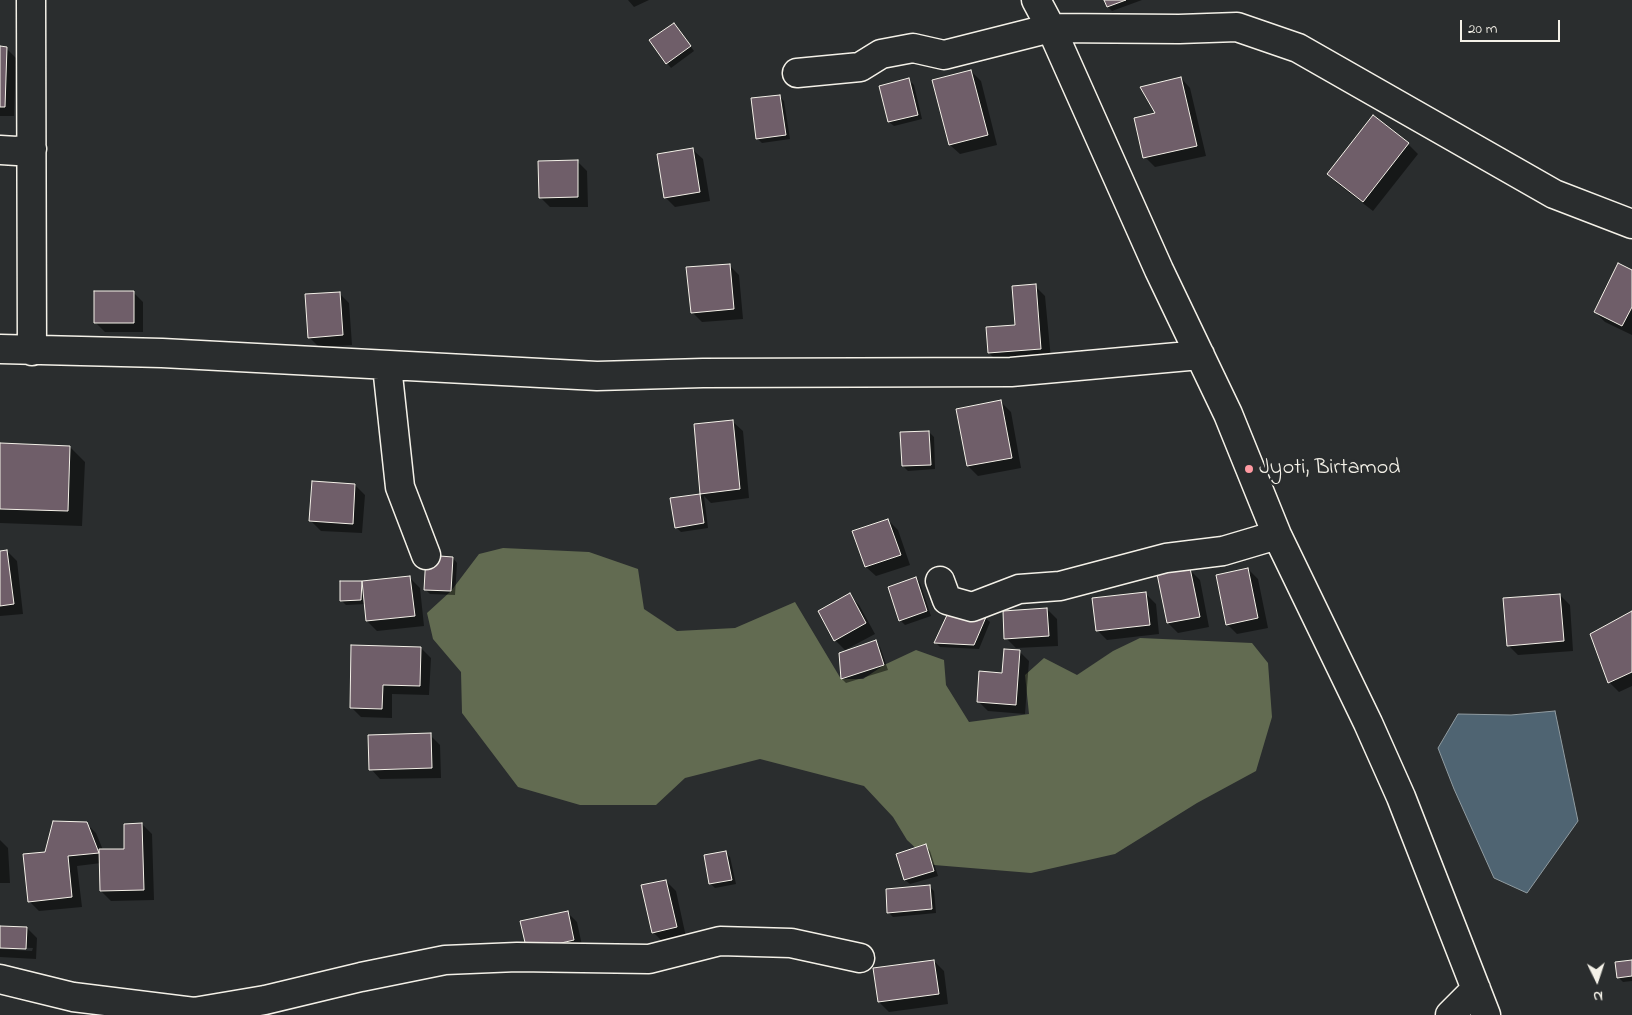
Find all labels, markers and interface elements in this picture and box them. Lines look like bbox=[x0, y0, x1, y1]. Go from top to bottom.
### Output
scale bar bbox=[1462, 10, 1562, 42]
text: 20 m bbox=[1468, 18, 1497, 40]
place label: Jyoti, Birtamod bbox=[1259, 456, 1400, 482]
marker: Jyoti, Birtamod bbox=[1243, 463, 1255, 475]
north arrow bbox=[1572, 955, 1622, 1005]
text: N bbox=[1593, 985, 1604, 1006]

